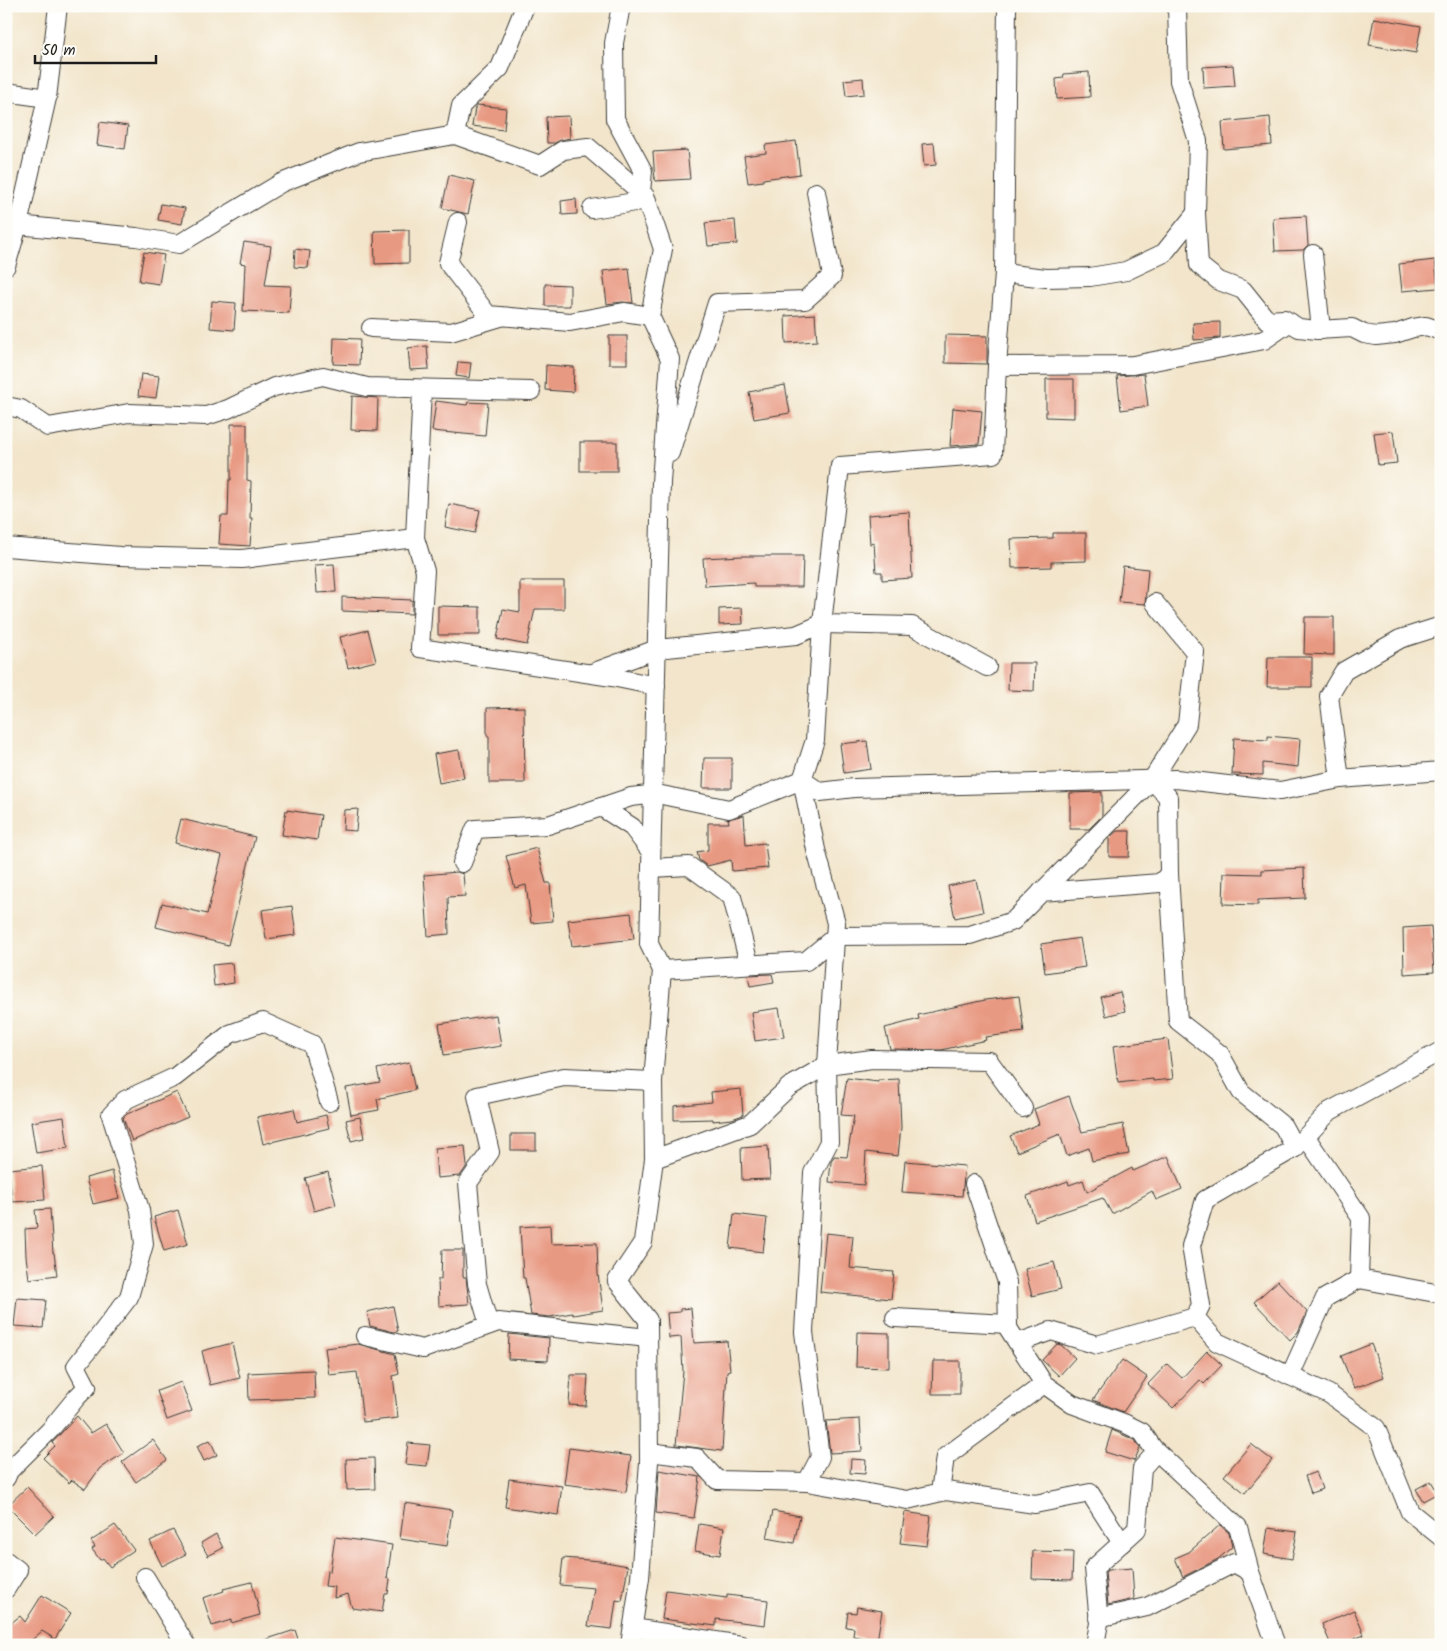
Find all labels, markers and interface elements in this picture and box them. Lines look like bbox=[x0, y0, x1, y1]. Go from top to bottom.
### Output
scale bar bbox=[35, 32, 156, 64]
text: 50 m bbox=[42, 39, 76, 63]

